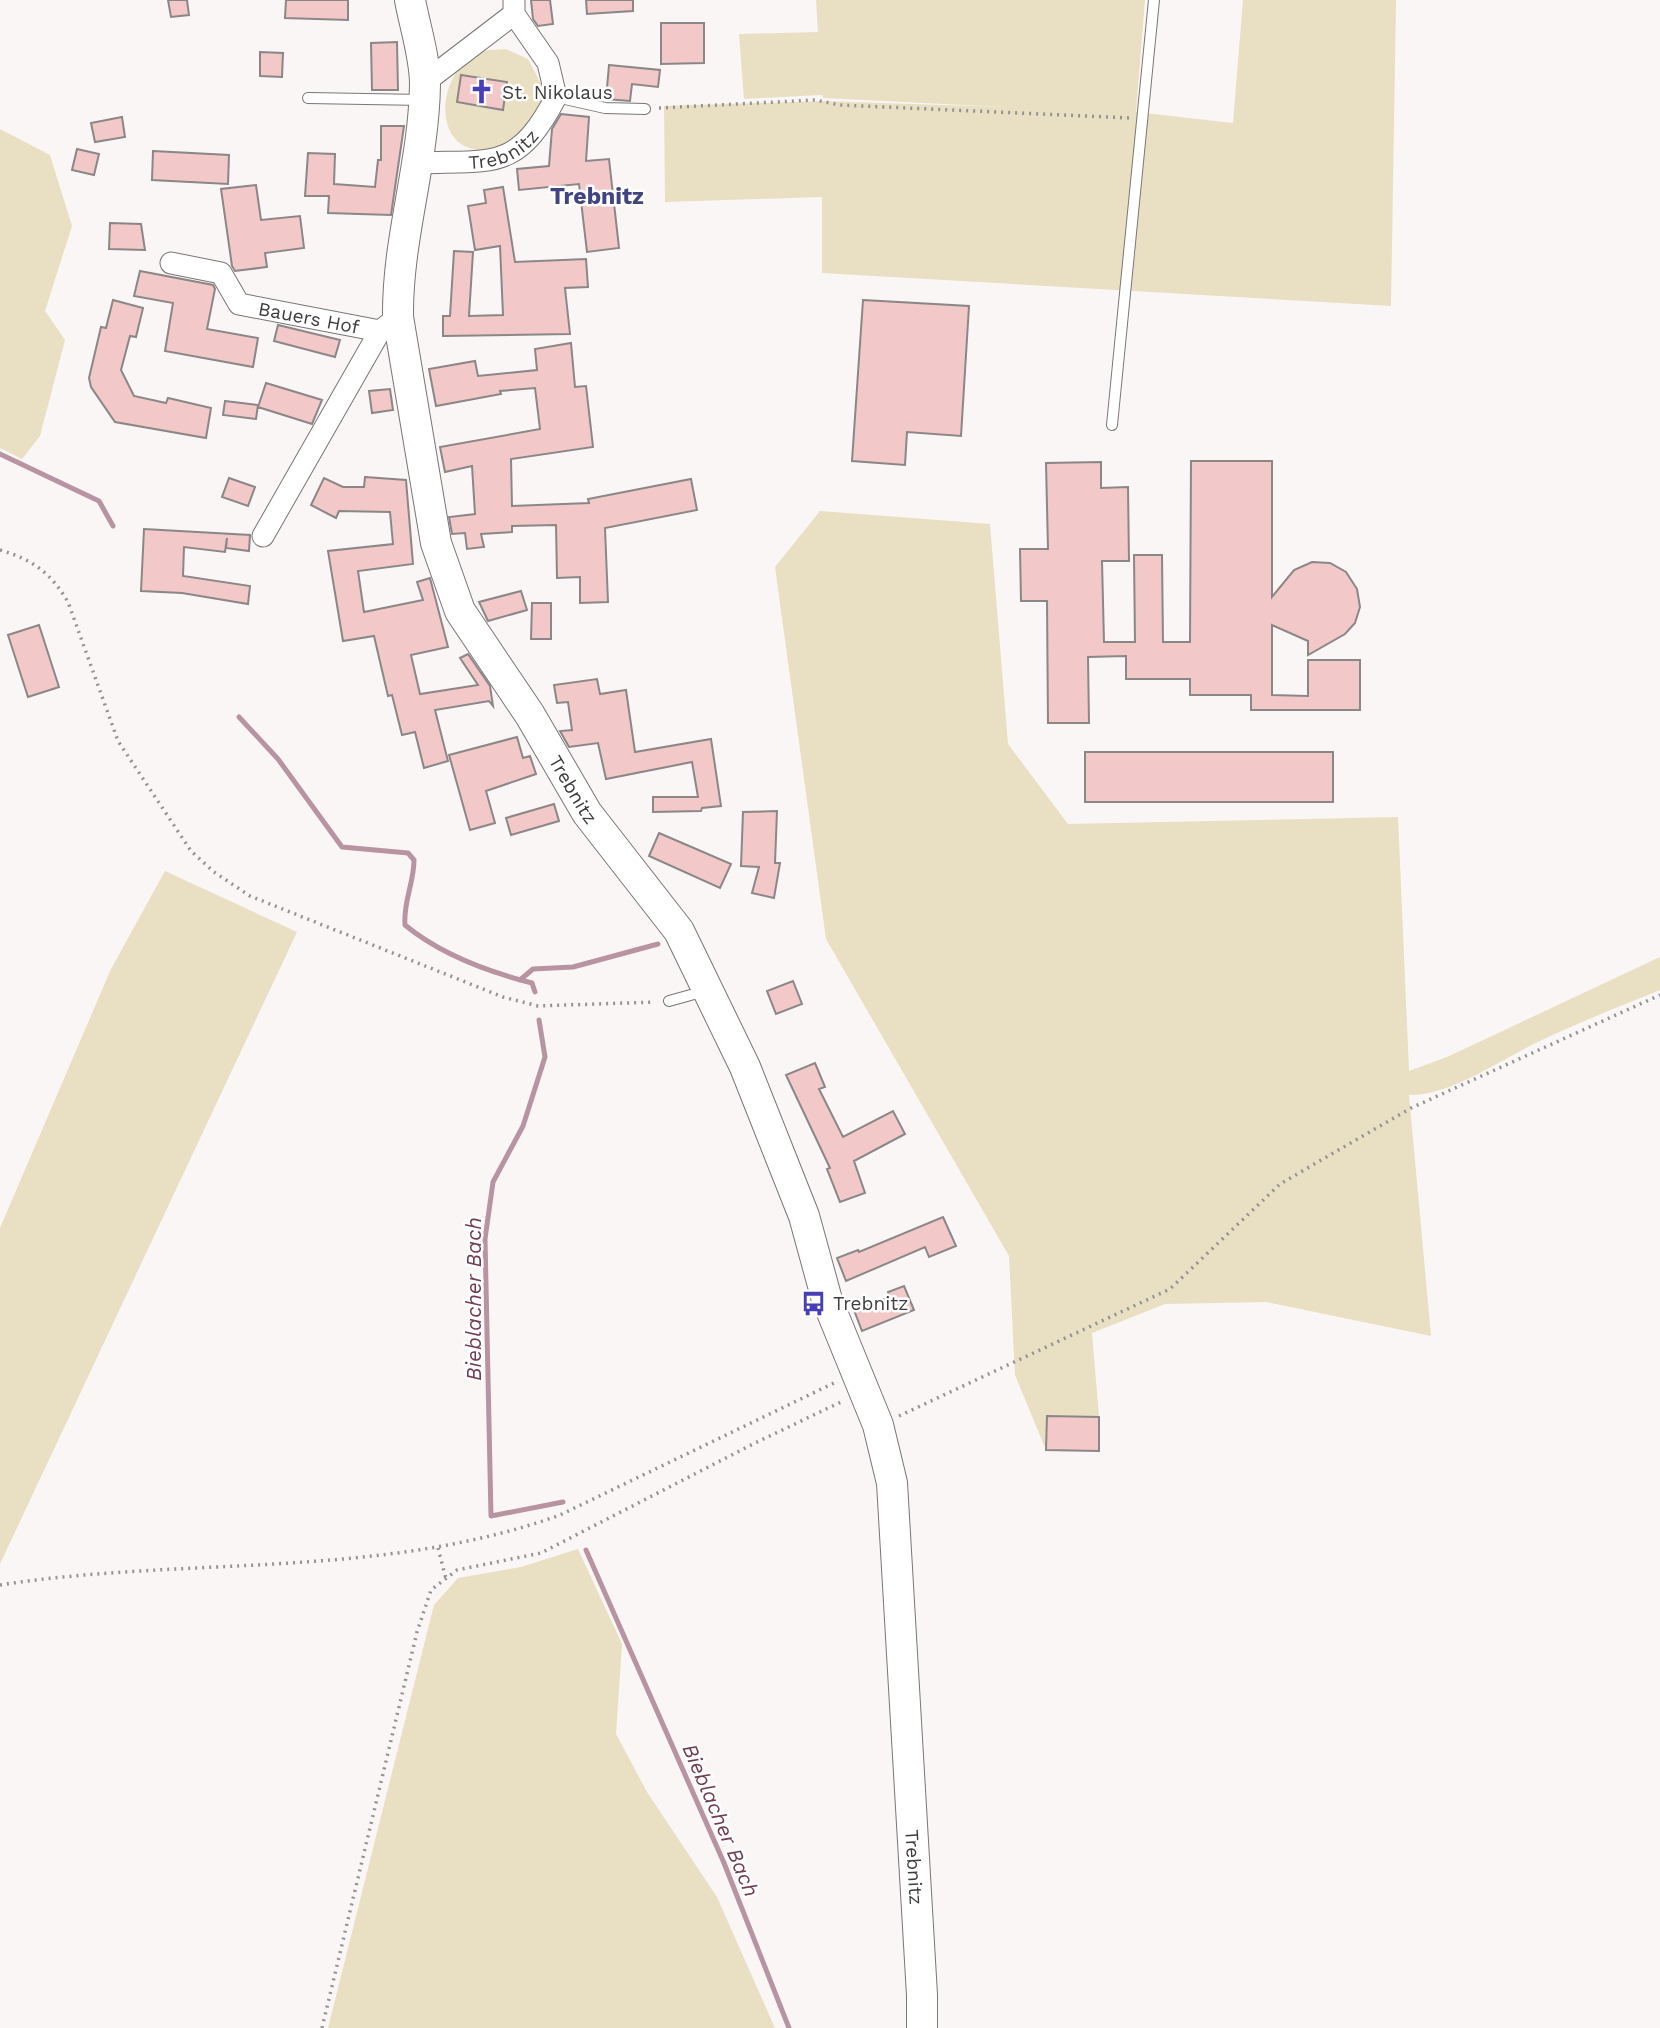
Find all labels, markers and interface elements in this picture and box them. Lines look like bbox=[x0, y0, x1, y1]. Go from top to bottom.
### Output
church icon: St. Nikolaus bbox=[468, 78, 496, 106]
place label: St. Nikolaus bbox=[502, 81, 613, 104]
street label: Trebnitz bbox=[468, 124, 543, 173]
district label: Trebnitz bbox=[550, 183, 644, 210]
street label: Bauers Hof bbox=[257, 296, 362, 338]
street label: Trebnitz bbox=[544, 751, 602, 828]
water label: Bieblacher Bach bbox=[461, 1217, 486, 1381]
bus stop icon: Trebnitz bbox=[799, 1289, 827, 1317]
place label: Trebnitz bbox=[833, 1292, 908, 1315]
water label: Bieblacher Bach bbox=[677, 1740, 765, 1900]
street label: Trebnitz bbox=[901, 1829, 928, 1906]

